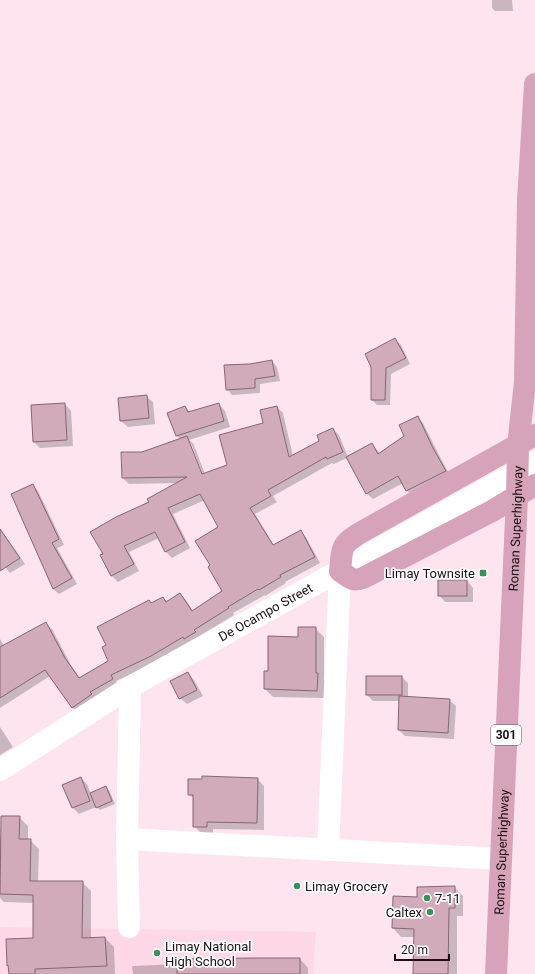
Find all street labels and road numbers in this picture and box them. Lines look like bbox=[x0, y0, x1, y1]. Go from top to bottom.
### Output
street label: Roman Superhighway bbox=[505, 466, 525, 592]
street label: De Ocampo Street bbox=[216, 580, 315, 644]
road number: 301 bbox=[491, 725, 521, 745]
street label: Roman Superhighway bbox=[491, 789, 512, 915]

